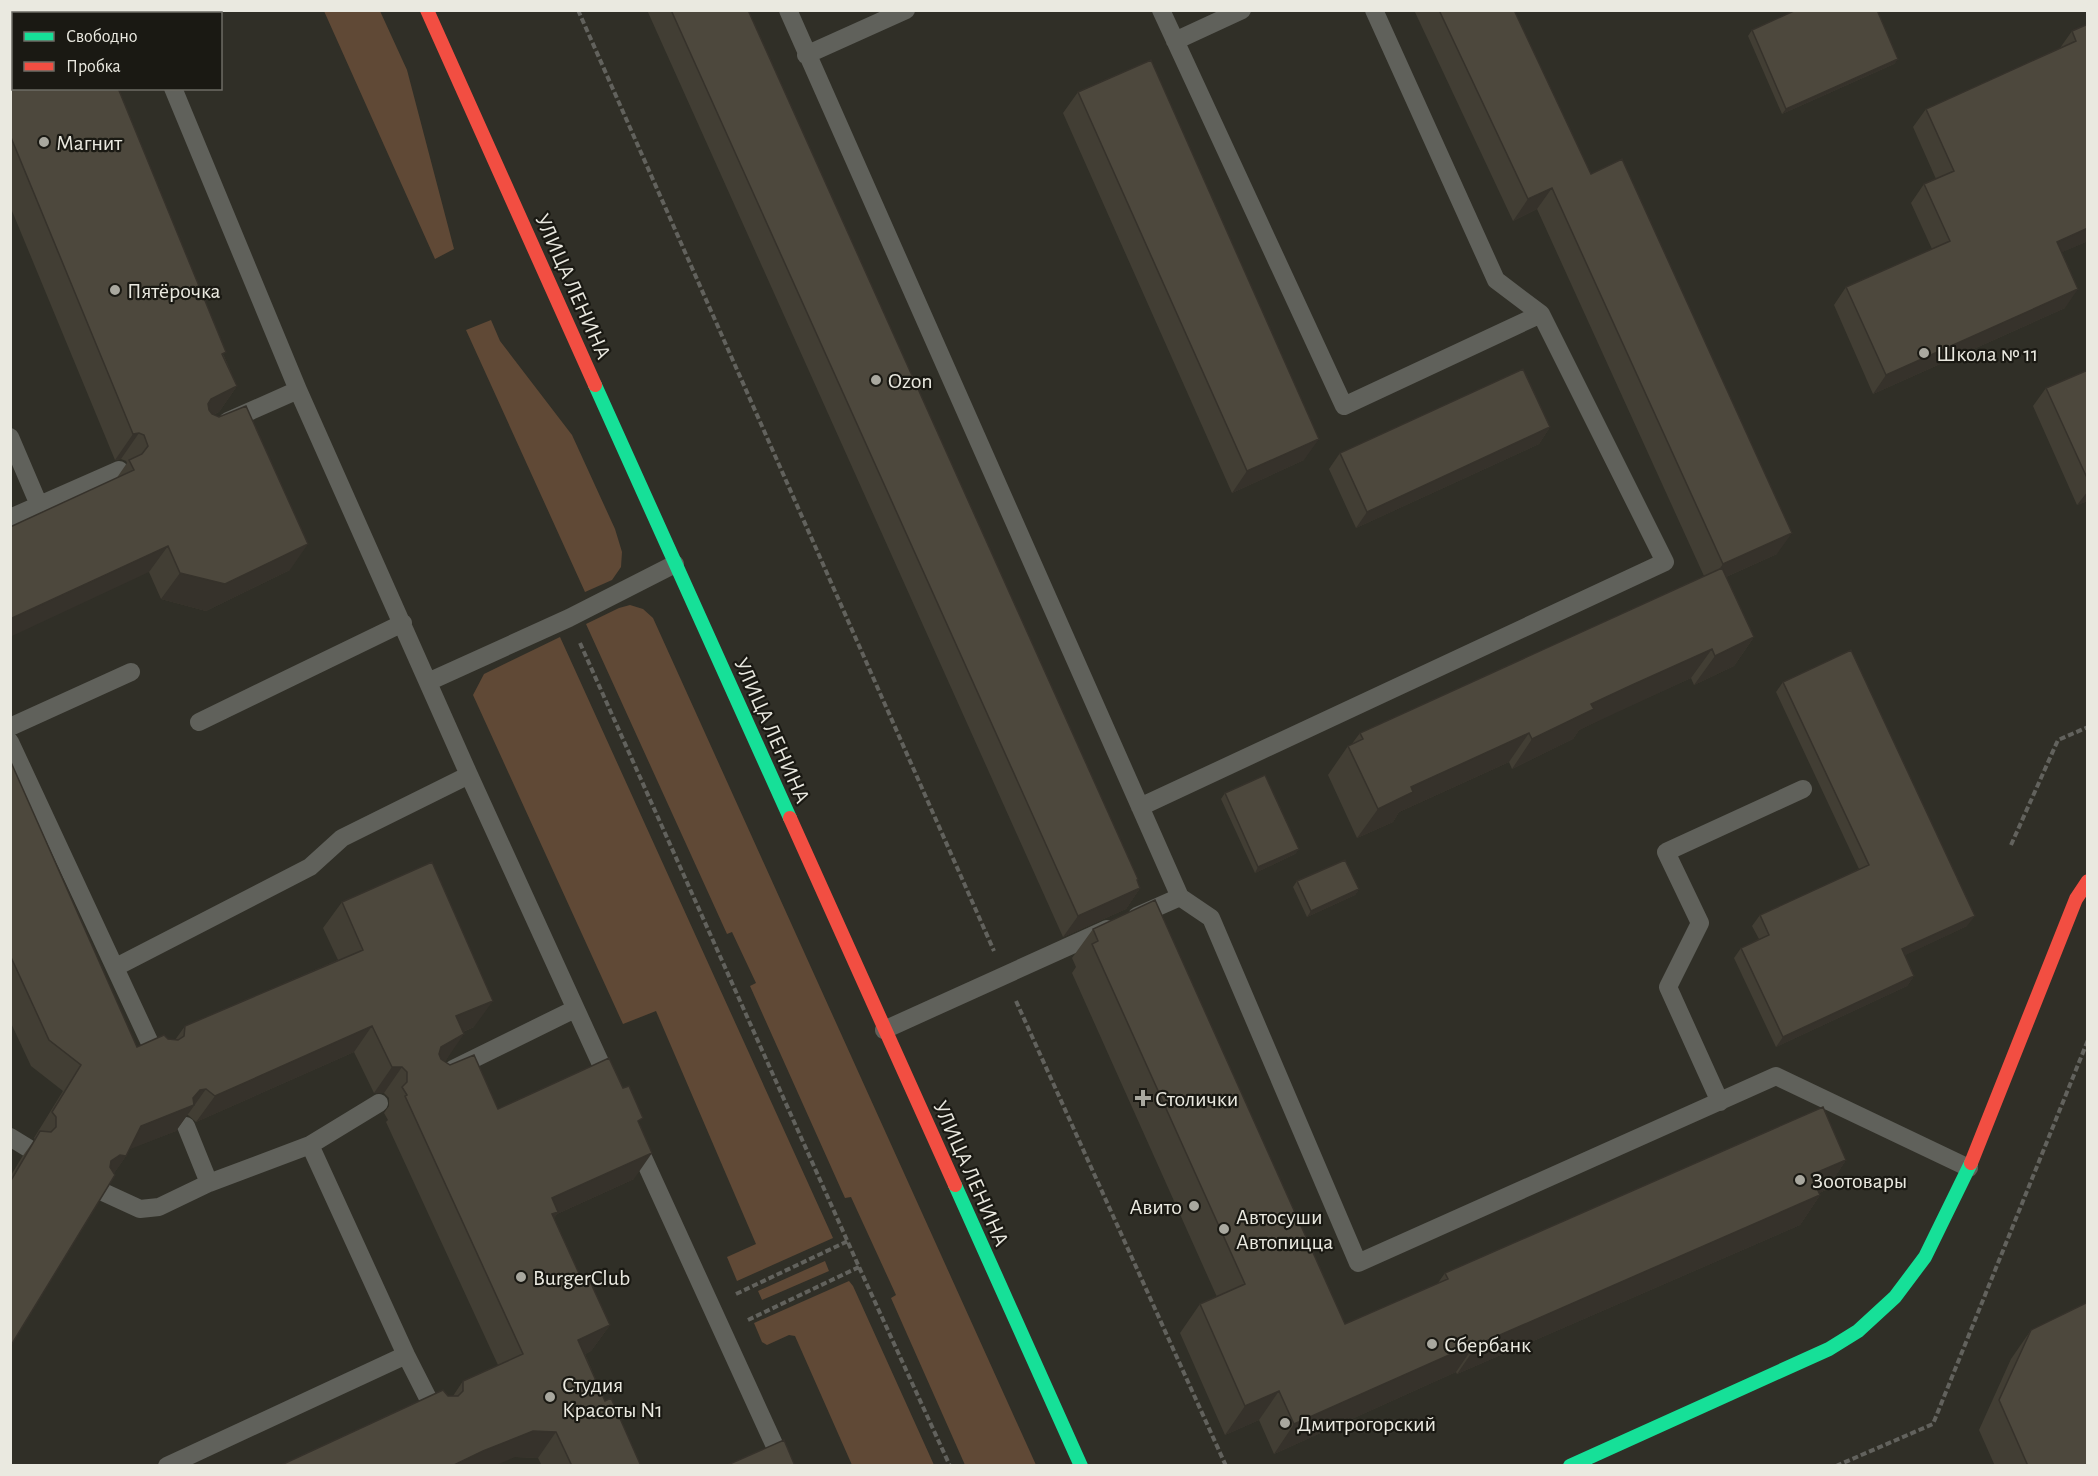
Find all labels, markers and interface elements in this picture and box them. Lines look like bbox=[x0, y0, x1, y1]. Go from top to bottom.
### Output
legend bbox=[12, 12, 222, 90]
text: Свободно bbox=[66, 27, 138, 46]
text: Пробка bbox=[66, 57, 121, 76]
place label: Магнит bbox=[56, 132, 123, 154]
marker: Магнит bbox=[37, 135, 51, 149]
street label: УЛИЦА ЛЕНИНА bbox=[531, 210, 615, 362]
place label: Пятёрочка bbox=[127, 280, 221, 302]
marker: Пятёрочка bbox=[108, 283, 122, 297]
place label: Школа № 11 bbox=[1936, 343, 2038, 365]
marker: Школа № 11 bbox=[1917, 346, 1931, 360]
place label: Ozon bbox=[888, 370, 933, 392]
marker: Ozon bbox=[869, 373, 883, 387]
street label: УЛИЦА ЛЕНИНА bbox=[730, 654, 814, 806]
place label: Столички bbox=[1155, 1088, 1238, 1110]
marker: Столички bbox=[1136, 1091, 1150, 1105]
street label: УЛИЦА ЛЕНИНА bbox=[929, 1097, 1013, 1249]
place label: Зоотовары bbox=[1812, 1170, 1907, 1192]
marker: Зоотовары bbox=[1793, 1173, 1807, 1187]
place label: Авито bbox=[1130, 1196, 1182, 1218]
marker: Авито bbox=[1187, 1199, 1201, 1213]
place label: Автосуши Автопицца bbox=[1236, 1206, 1333, 1253]
marker: Автосуши Автопицца bbox=[1217, 1222, 1231, 1236]
place label: BurgerClub bbox=[533, 1267, 630, 1289]
marker: BurgerClub bbox=[514, 1270, 528, 1284]
place label: Сбербанк bbox=[1444, 1334, 1531, 1356]
marker: Сбербанк bbox=[1425, 1337, 1439, 1351]
place label: Студия Красоты N1 bbox=[562, 1374, 663, 1421]
marker: Студия Красоты N1 bbox=[543, 1390, 557, 1404]
place label: Дмитрогорский bbox=[1297, 1413, 1436, 1435]
marker: Дмитрогорский bbox=[1278, 1416, 1292, 1430]

